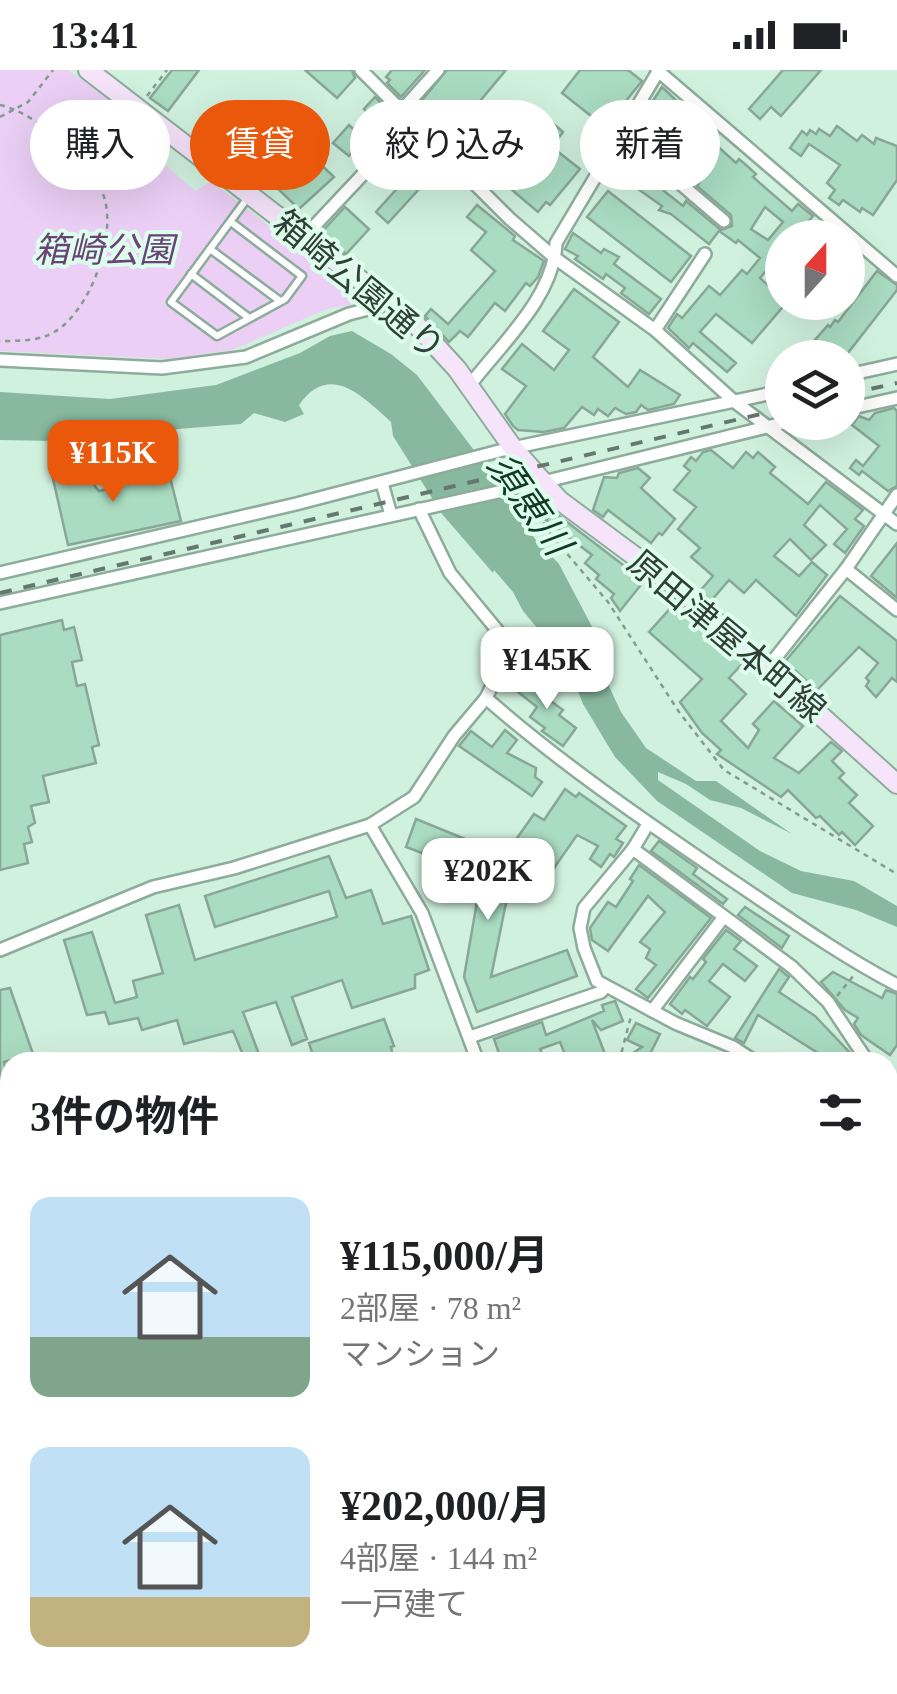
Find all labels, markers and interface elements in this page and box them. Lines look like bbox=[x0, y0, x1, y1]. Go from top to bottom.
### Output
text: 13:41 bbox=[50, 14, 139, 56]
chip: 購入 bbox=[30, 100, 170, 190]
chip: 賃貸 bbox=[190, 100, 330, 190]
chip: 絞り込み bbox=[350, 100, 560, 190]
chip: 新着 bbox=[580, 100, 720, 190]
street label: 箱崎公園通り bbox=[266, 203, 452, 368]
north arrow bbox=[765, 220, 865, 320]
map controls bbox=[765, 220, 865, 440]
park label: 箱崎公園 bbox=[34, 231, 179, 270]
button: layers bbox=[765, 340, 865, 440]
pin: ¥115K bbox=[43, 420, 183, 505]
text: ¥115K bbox=[69, 434, 157, 470]
water label: 須恵川 bbox=[479, 445, 581, 566]
street label: 原田津屋本町線 bbox=[620, 543, 833, 730]
pin: ¥145K bbox=[477, 627, 617, 712]
text: ¥145K bbox=[503, 641, 591, 677]
pin: ¥202K bbox=[418, 838, 558, 923]
text: ¥202K bbox=[444, 852, 532, 888]
icon: filters bbox=[813, 1085, 868, 1140]
text: 3件の物件 bbox=[30, 1094, 219, 1140]
text: ¥115,000/月 bbox=[340, 1233, 549, 1279]
icon: home bbox=[110, 1237, 230, 1357]
text: 2部屋 · 78 m² bbox=[340, 1290, 521, 1326]
text: マンション bbox=[340, 1336, 500, 1372]
text: ¥202,000/月 bbox=[340, 1483, 551, 1529]
icon: home bbox=[110, 1487, 230, 1607]
text: 4部屋 · 144 m² bbox=[340, 1540, 537, 1576]
text: 一戸建て bbox=[340, 1586, 468, 1622]

